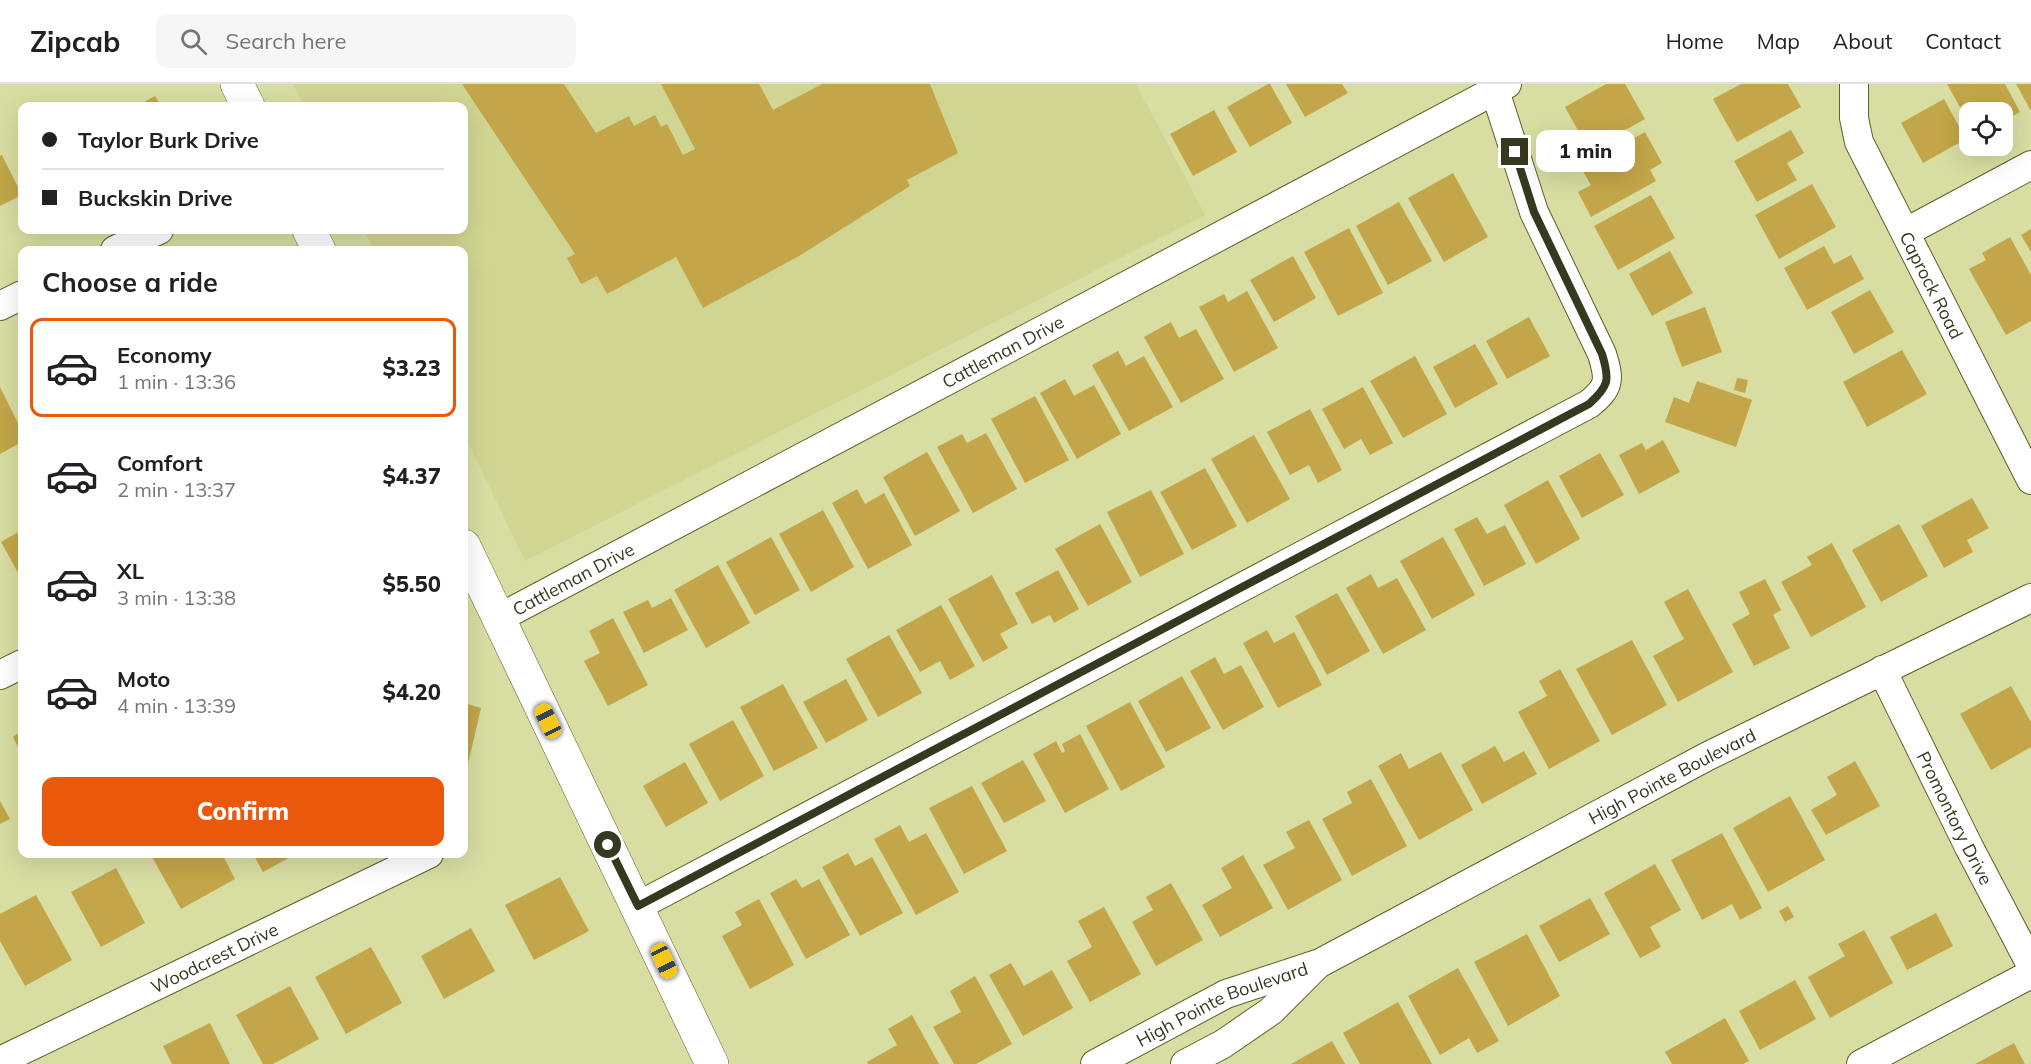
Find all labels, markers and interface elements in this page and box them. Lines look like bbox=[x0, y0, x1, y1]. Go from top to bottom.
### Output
search box bbox=[156, 14, 576, 68]
text: Zipcab bbox=[30, 24, 120, 59]
icon: search bbox=[177, 25, 210, 58]
text: Search here bbox=[225, 27, 346, 55]
text: Home bbox=[1666, 28, 1724, 54]
text: Map bbox=[1757, 28, 1800, 54]
text: About bbox=[1833, 28, 1892, 54]
text: Contact bbox=[1925, 28, 2001, 54]
map controls bbox=[1959, 102, 2013, 156]
button: locate bbox=[1959, 102, 2013, 156]
text: Taylor Burk Drive bbox=[78, 126, 259, 154]
callout: 1 min bbox=[1536, 131, 1635, 173]
route end bbox=[1501, 138, 1528, 165]
text: 1 min bbox=[1559, 138, 1612, 163]
text: Buckskin Drive bbox=[78, 184, 233, 212]
street label: Caprock Road bbox=[1895, 227, 1969, 343]
text: Choose a ride bbox=[42, 265, 218, 299]
street label: Cattleman Drive bbox=[938, 309, 1068, 393]
icon: car bbox=[45, 341, 99, 395]
text: Economy bbox=[117, 341, 212, 369]
text: $3.23 bbox=[382, 354, 441, 382]
text: 1 min · 13:36 bbox=[117, 369, 236, 394]
icon: car bbox=[45, 449, 99, 503]
text: Comfort bbox=[117, 449, 203, 477]
text: $4.37 bbox=[382, 462, 441, 490]
text: 2 min · 13:37 bbox=[117, 477, 236, 502]
street label: Cattleman Drive bbox=[508, 537, 638, 620]
icon: car bbox=[45, 557, 99, 611]
text: XL bbox=[117, 557, 144, 585]
text: $5.50 bbox=[382, 570, 441, 598]
text: 3 min · 13:38 bbox=[117, 585, 236, 610]
icon: car bbox=[45, 665, 99, 719]
text: Moto bbox=[117, 665, 170, 693]
text: $4.20 bbox=[382, 678, 441, 706]
text: 4 min · 13:39 bbox=[117, 693, 236, 718]
car bbox=[532, 701, 564, 741]
street label: High Pointe Boulevard bbox=[1584, 723, 1759, 829]
street label: Promontory Drive bbox=[1912, 747, 1998, 889]
button: Confirm bbox=[42, 777, 444, 846]
route start bbox=[594, 831, 621, 858]
street label: Woodcrest Drive bbox=[147, 917, 282, 998]
car bbox=[648, 941, 680, 981]
street label: High Pointe Boulevard bbox=[1132, 956, 1311, 1051]

